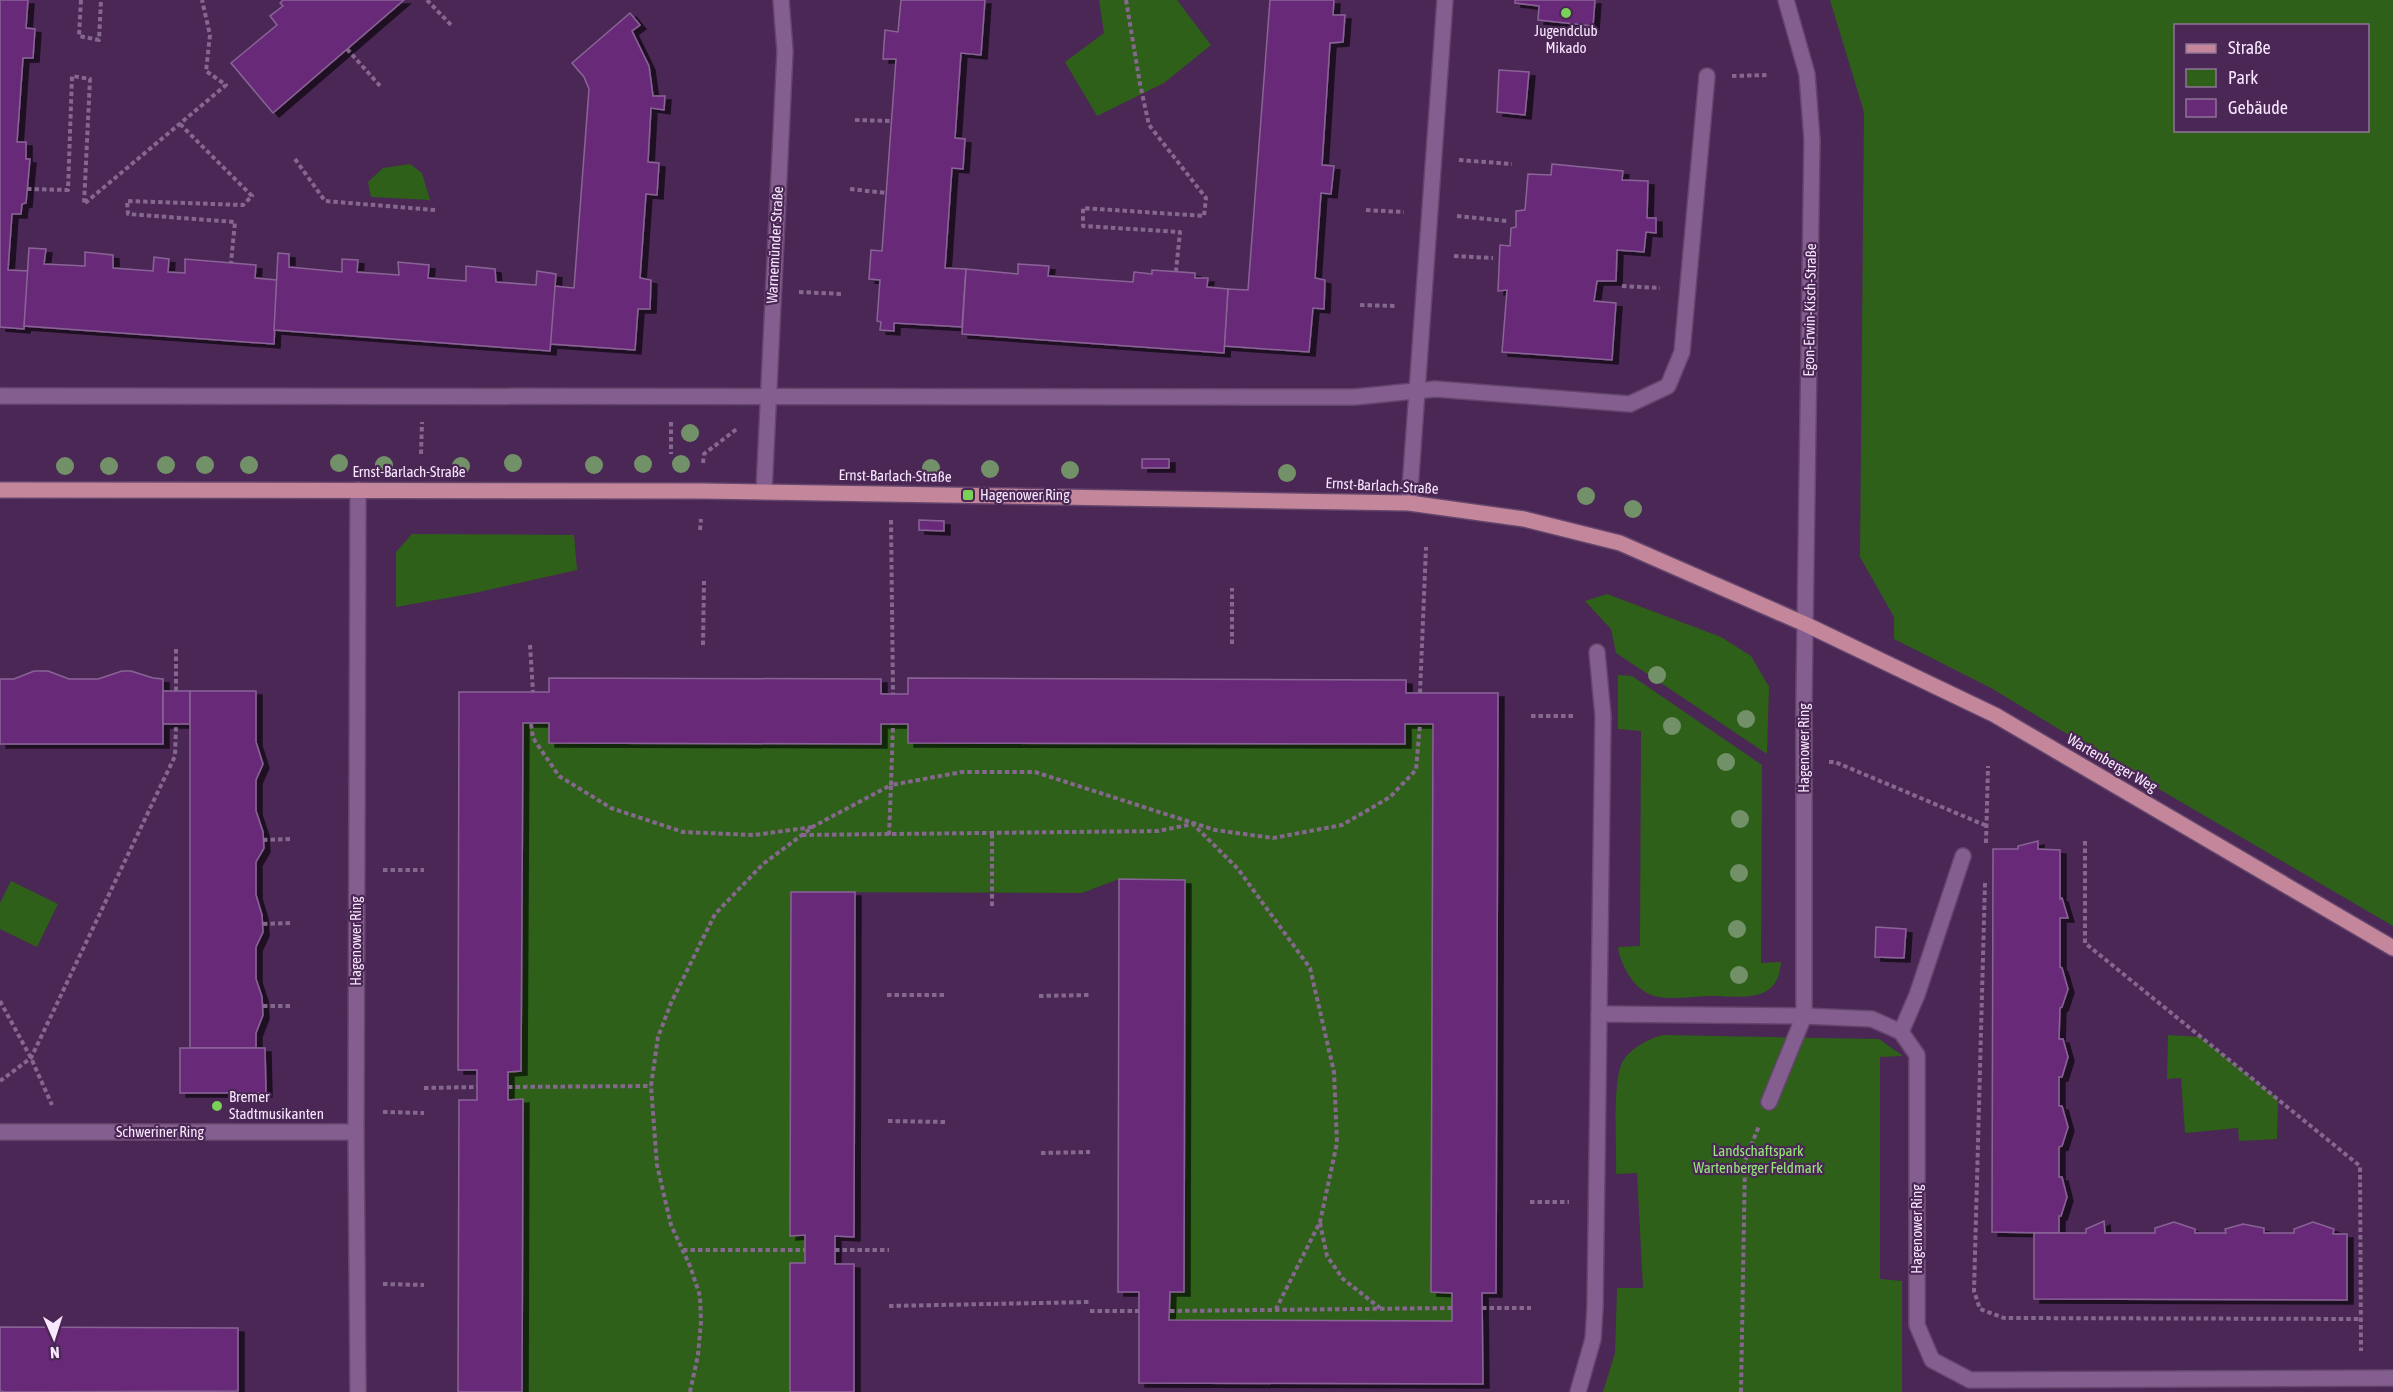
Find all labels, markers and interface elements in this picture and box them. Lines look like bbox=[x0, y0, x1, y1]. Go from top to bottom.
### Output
marker: Jugendclub Mikado bbox=[1559, 6, 1573, 20]
place label: Jugendclub Mikado bbox=[1534, 22, 1598, 56]
legend bbox=[2174, 24, 2369, 132]
text: Straße bbox=[2228, 37, 2271, 58]
text: Park bbox=[2228, 67, 2258, 88]
text: Gebäude bbox=[2228, 97, 2288, 118]
street label: Warnemünder Straße bbox=[763, 186, 786, 304]
street label: Egon-Erwin-Kisch-Straße bbox=[1800, 243, 1819, 377]
street label: Ernst-Barlach-Straße bbox=[352, 463, 466, 480]
street label: Ernst-Barlach-Straße bbox=[838, 466, 952, 485]
street label: Ernst-Barlach-Straße bbox=[1325, 474, 1439, 497]
place label: Hagenower Ring bbox=[980, 486, 1070, 503]
marker: Hagenower Ring bbox=[961, 488, 975, 502]
street label: Hagenower Ring bbox=[1795, 703, 1812, 793]
street label: Wartenberger Weg bbox=[2064, 730, 2161, 795]
street label: Hagenower Ring bbox=[347, 896, 364, 986]
place label: Bremer Stadtmusikanten bbox=[229, 1088, 324, 1122]
marker: Bremer Stadtmusikanten bbox=[210, 1099, 224, 1113]
street label: Schweriner Ring bbox=[116, 1123, 204, 1140]
park label: Landschaftspark Wartenberger Feldmark bbox=[1693, 1142, 1823, 1176]
street label: Hagenower Ring bbox=[1908, 1184, 1925, 1274]
north arrow bbox=[24, 1308, 84, 1368]
text: N bbox=[50, 1344, 60, 1362]

